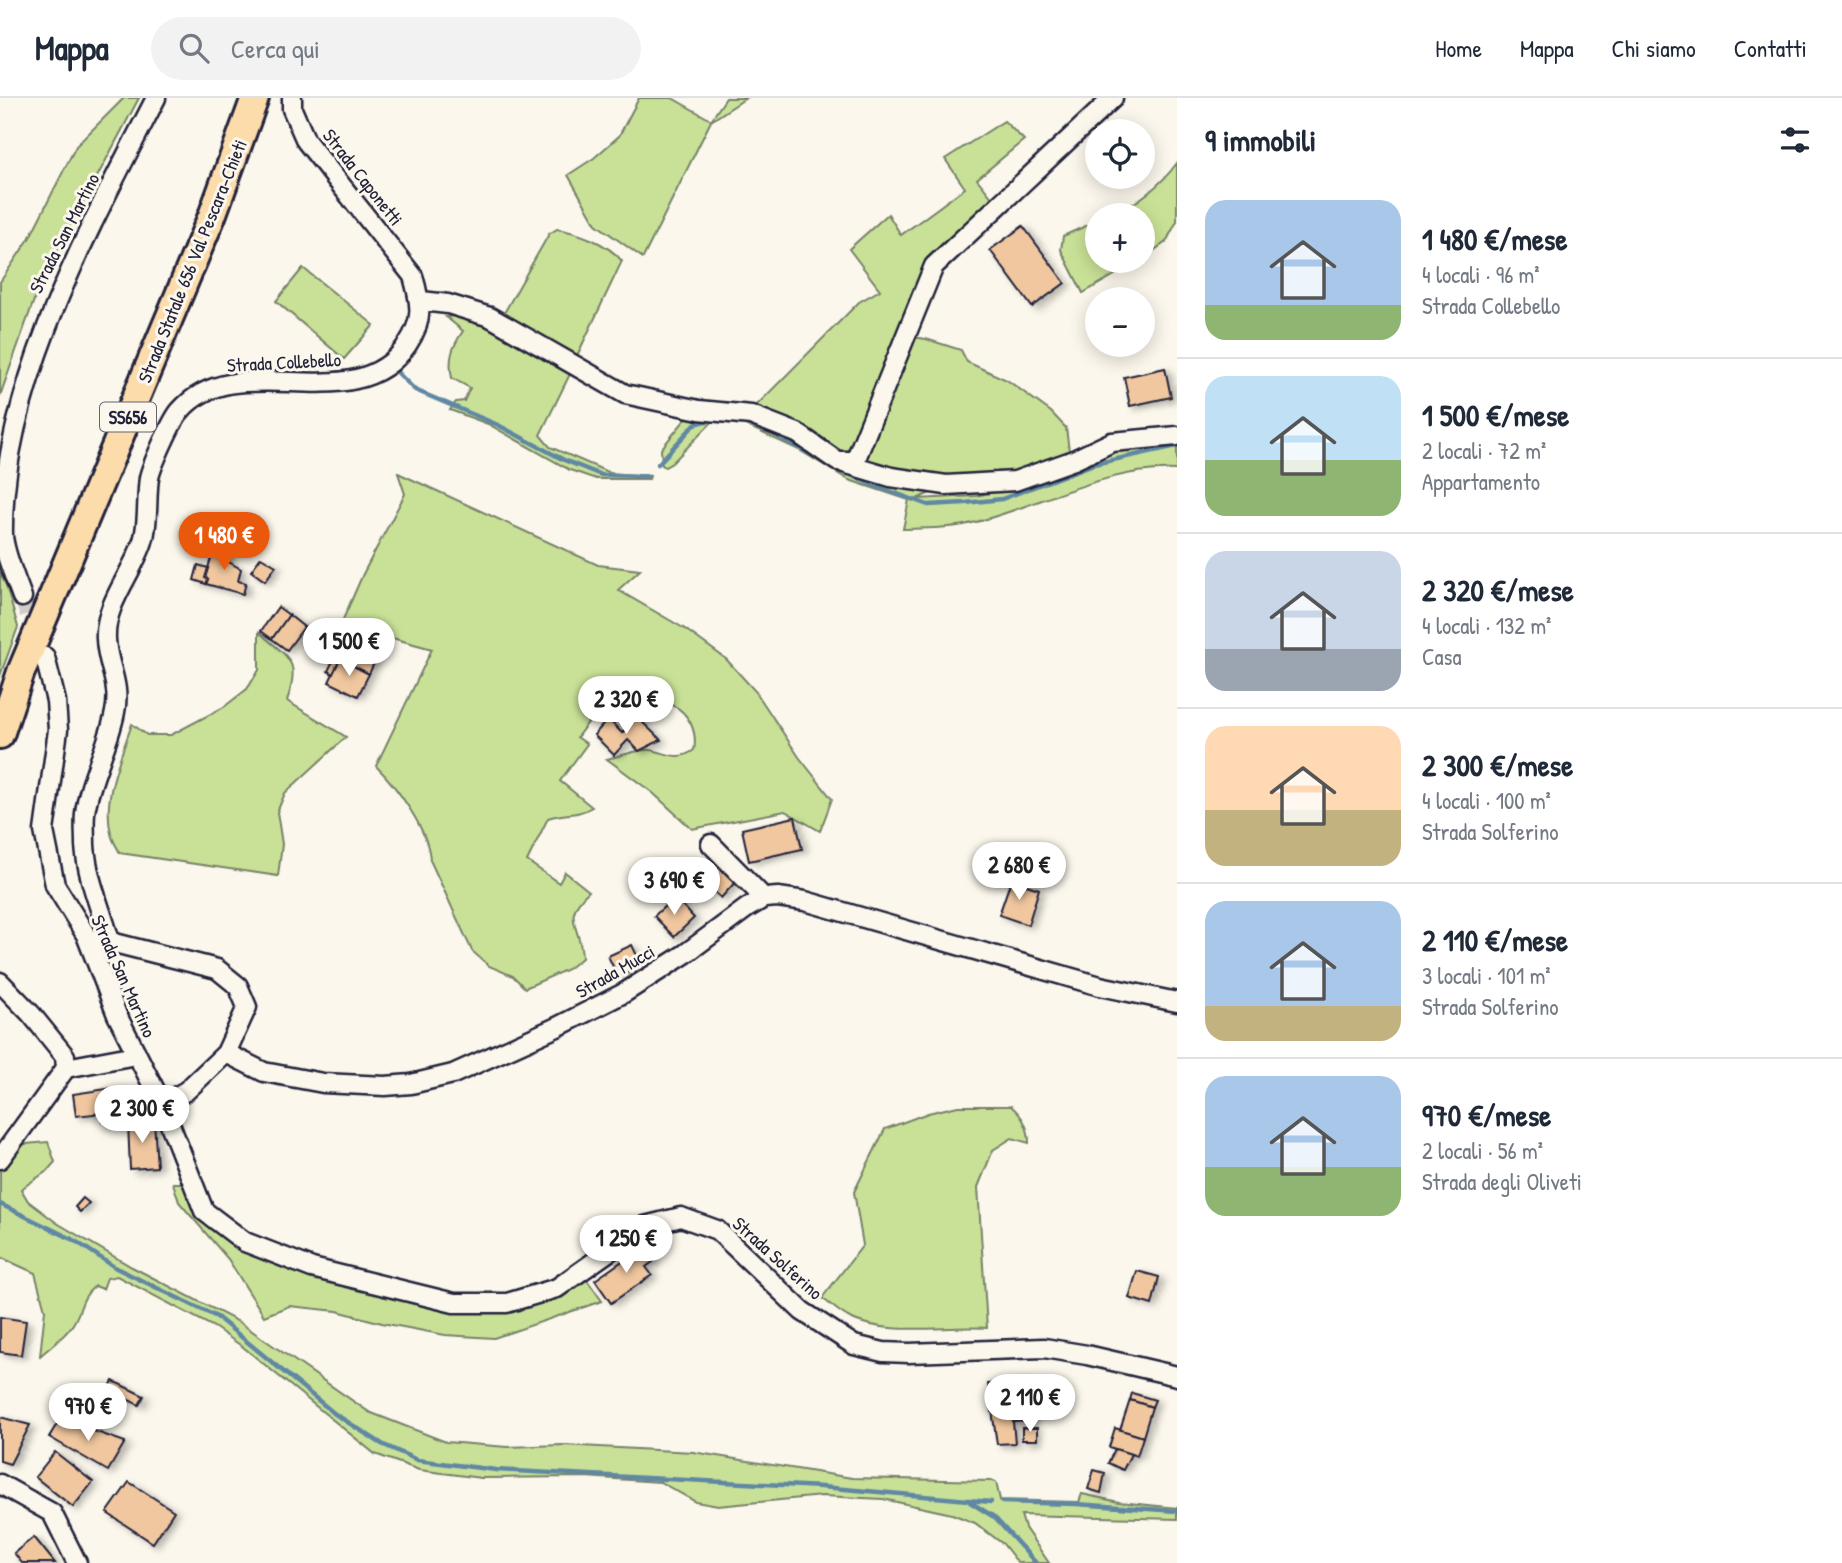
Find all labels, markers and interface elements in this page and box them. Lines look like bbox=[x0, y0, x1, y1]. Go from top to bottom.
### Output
search box bbox=[151, 17, 641, 80]
text: Mappa bbox=[35, 26, 109, 70]
icon: search bbox=[175, 29, 213, 67]
text: Cerca qui bbox=[231, 31, 320, 66]
text: Home bbox=[1435, 32, 1482, 64]
text: Mappa bbox=[1520, 32, 1574, 64]
text: Chi siamo bbox=[1612, 32, 1696, 64]
text: Contatti bbox=[1734, 32, 1807, 64]
map controls bbox=[1085, 119, 1155, 357]
button: locate bbox=[1085, 119, 1155, 189]
text: 9 immobili bbox=[1205, 120, 1316, 160]
icon: filters bbox=[1776, 121, 1814, 159]
street label: Strada Caponetti bbox=[317, 123, 409, 231]
street label: Strada Statale 656 Val Pescara-Chieti bbox=[131, 135, 253, 387]
street label: Strada San Martino bbox=[23, 168, 106, 297]
button: + bbox=[1085, 203, 1155, 273]
text: 1 480 €/mese bbox=[1422, 219, 1567, 259]
icon: home bbox=[1261, 228, 1345, 312]
text: 4 locali · 96 m² bbox=[1422, 259, 1540, 290]
button: − bbox=[1085, 287, 1155, 357]
text: Strada Collebello bbox=[1422, 290, 1560, 321]
street label: Strada Collebello bbox=[226, 346, 342, 378]
text: 1 500 €/mese bbox=[1422, 395, 1569, 435]
road number: SS656 bbox=[100, 402, 156, 432]
icon: home bbox=[1261, 404, 1345, 488]
text: 2 locali · 72 m² bbox=[1422, 435, 1546, 466]
text: Appartamento bbox=[1422, 466, 1540, 497]
pin: 1 480 € bbox=[159, 512, 289, 572]
text: 1 480 € bbox=[195, 519, 253, 550]
text: 2 320 €/mese bbox=[1422, 570, 1574, 610]
icon: home bbox=[1261, 579, 1345, 663]
text: 4 locali · 132 m² bbox=[1422, 610, 1551, 641]
pin: 1 500 € bbox=[284, 618, 414, 678]
text: 1 500 € bbox=[319, 625, 379, 656]
text: Casa bbox=[1422, 641, 1462, 672]
pin: 2 320 € bbox=[561, 676, 691, 736]
text: 2 320 € bbox=[594, 683, 658, 714]
text: 2 300 €/mese bbox=[1422, 745, 1573, 785]
icon: home bbox=[1261, 754, 1345, 838]
text: 4 locali · 100 m² bbox=[1422, 785, 1551, 816]
text: Strada Solferino bbox=[1422, 816, 1559, 847]
pin: 2 680 € bbox=[954, 842, 1084, 902]
text: 2 680 € bbox=[988, 849, 1050, 880]
pin: 3 690 € bbox=[609, 858, 739, 917]
text: 3 690 € bbox=[644, 864, 704, 895]
street label: Strada San Martino bbox=[85, 911, 163, 1042]
text: 2 110 €/mese bbox=[1422, 920, 1568, 960]
icon: home bbox=[1261, 929, 1345, 1013]
street label: Strada Mucci bbox=[571, 938, 659, 1004]
text: 3 locali · 101 m² bbox=[1422, 960, 1551, 991]
text: Strada Solferino bbox=[1422, 991, 1559, 1022]
pin: 2 300 € bbox=[77, 1086, 207, 1145]
text: 2 300 € bbox=[110, 1092, 174, 1123]
text: 970 €/mese bbox=[1422, 1095, 1551, 1135]
icon: home bbox=[1261, 1104, 1345, 1188]
text: 2 locali · 56 m² bbox=[1422, 1135, 1543, 1166]
text: Strada degli Oliveti bbox=[1422, 1166, 1582, 1197]
street label: Strada Solferino bbox=[727, 1211, 829, 1306]
pin: 1 250 € bbox=[561, 1216, 691, 1275]
text: 1 250 € bbox=[596, 1222, 656, 1253]
pin: 2 110 € bbox=[965, 1374, 1095, 1434]
text: 2 110 € bbox=[1000, 1381, 1060, 1412]
pin: 970 € bbox=[39, 1384, 137, 1443]
text: 970 € bbox=[65, 1390, 111, 1421]

